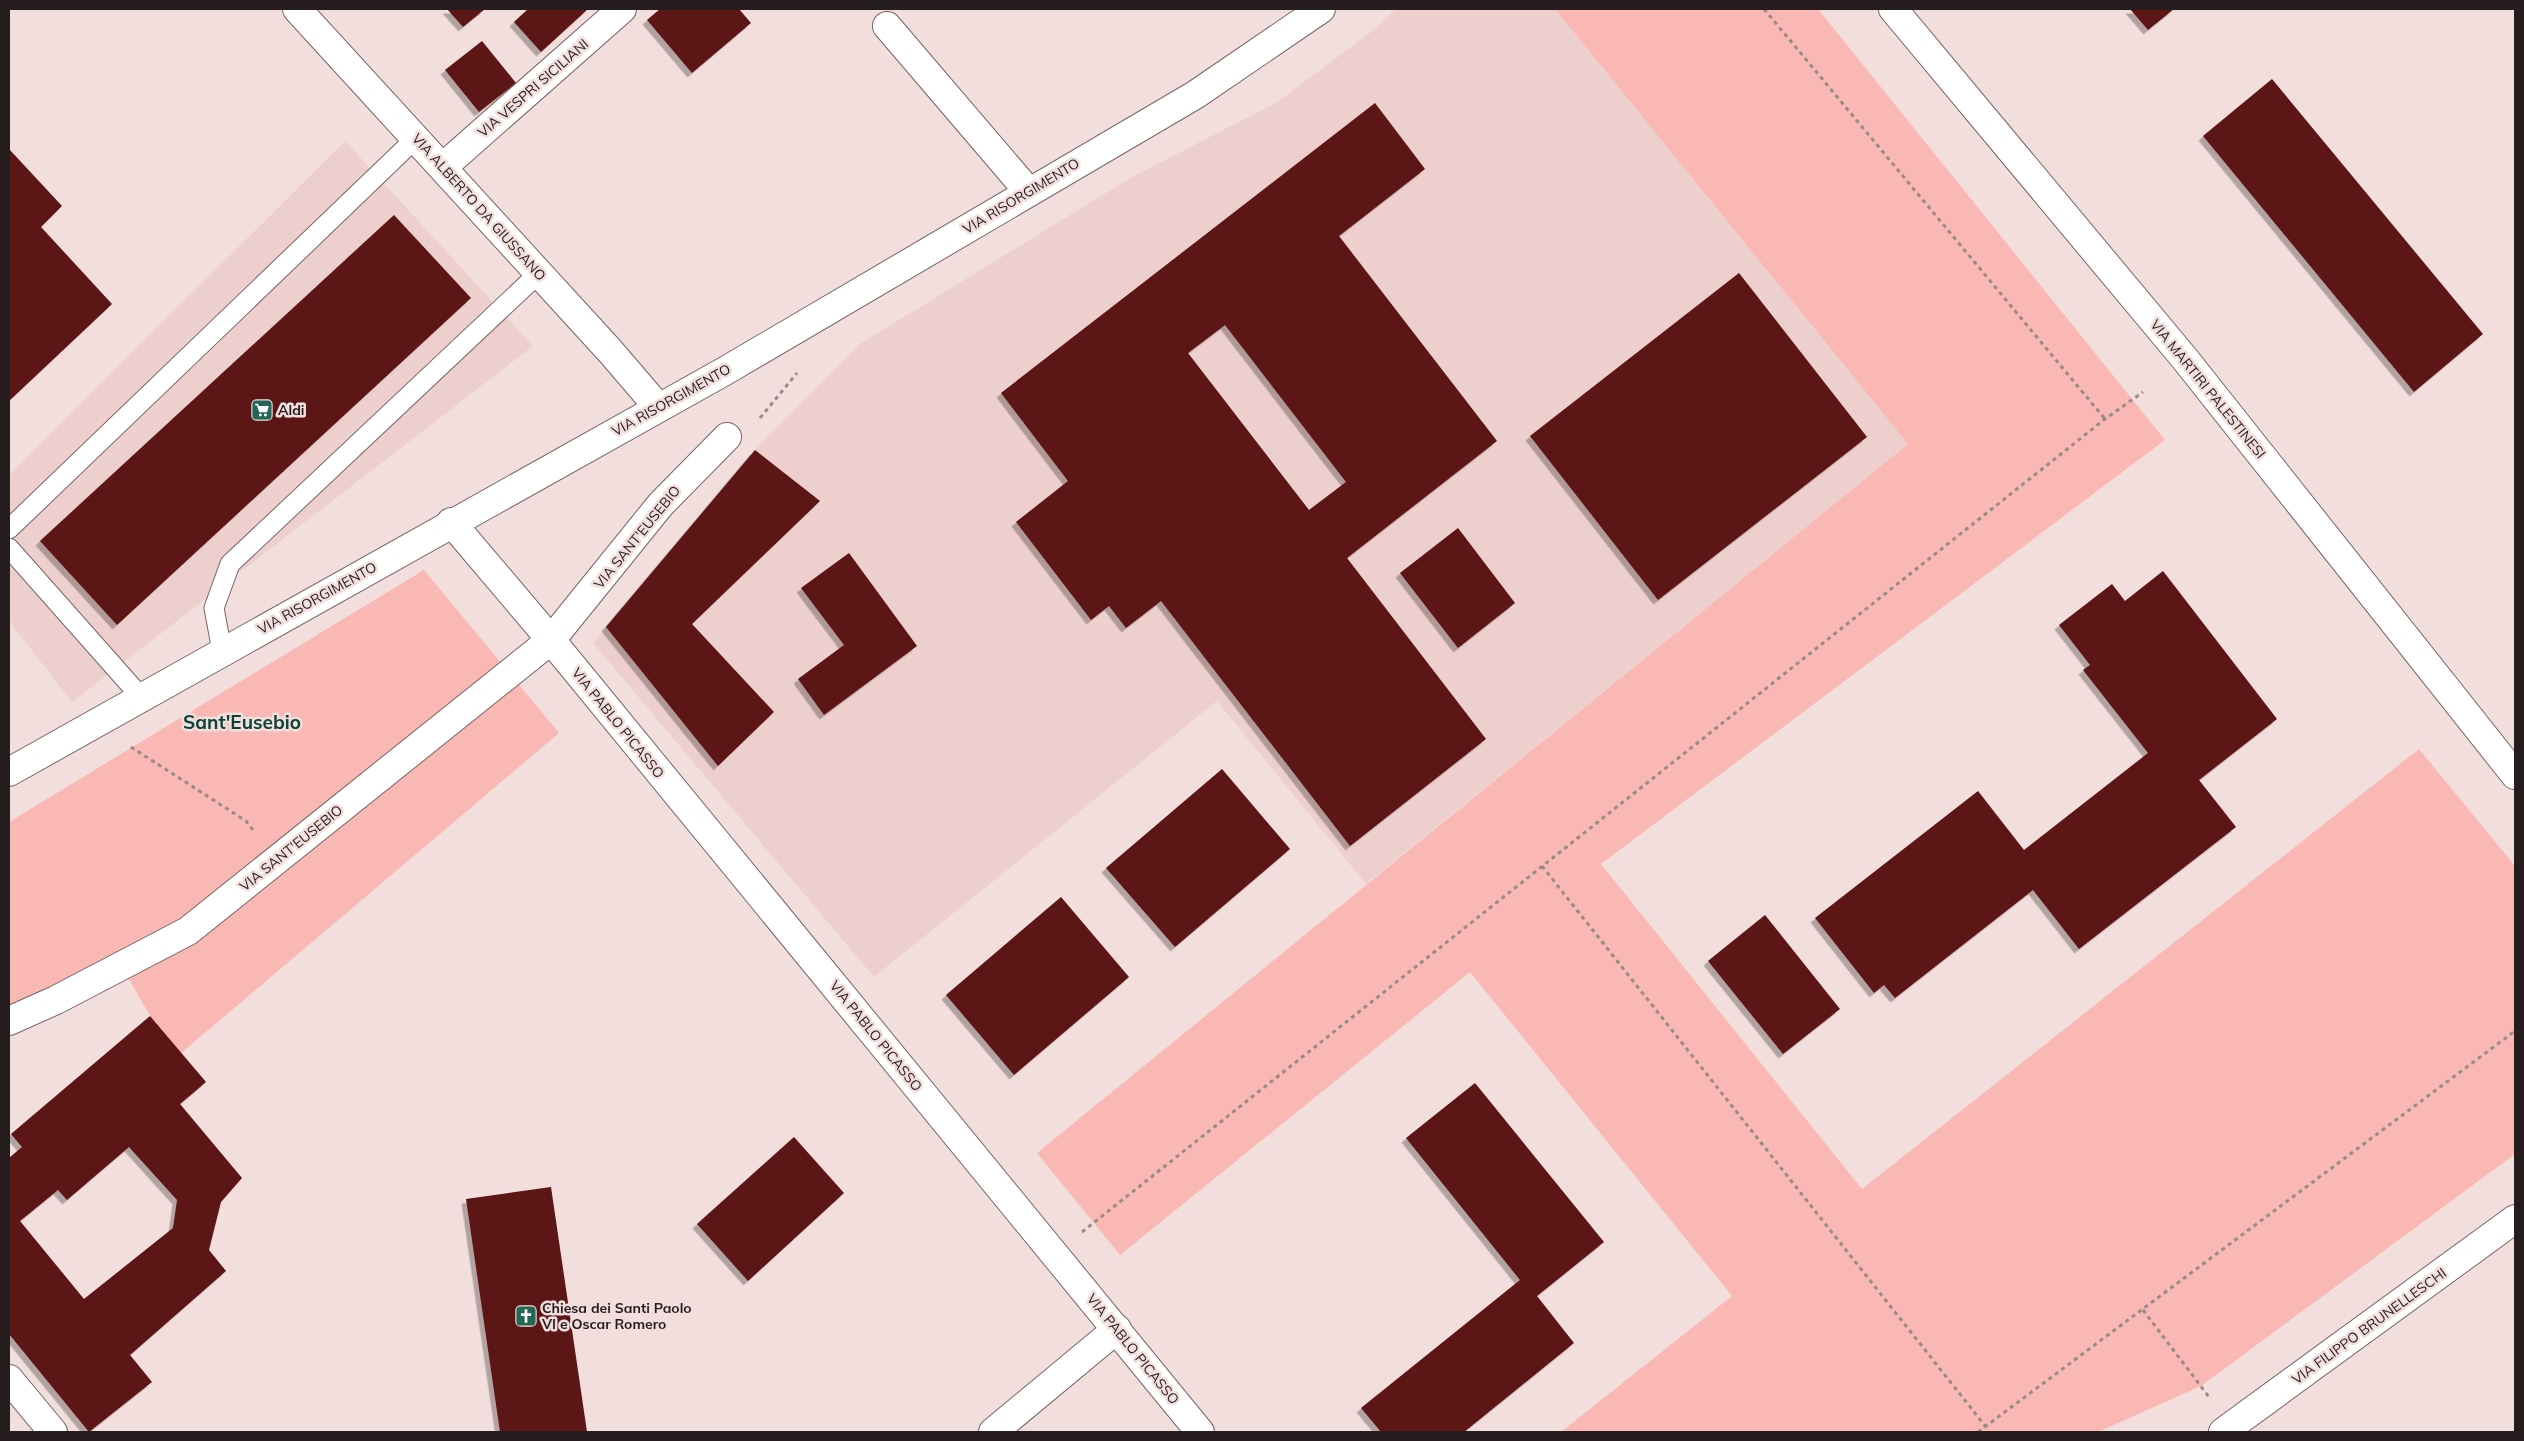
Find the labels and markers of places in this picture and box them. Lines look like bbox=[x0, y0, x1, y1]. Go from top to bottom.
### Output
supermarket icon: Aldi bbox=[250, 398, 274, 422]
place label: Aldi bbox=[278, 401, 305, 419]
place label: Chiesa dei Santi Paolo VI e Oscar Romero bbox=[541, 1299, 692, 1333]
church icon: Chiesa dei Santi Paolo VI e Oscar Romero bbox=[514, 1304, 538, 1328]

